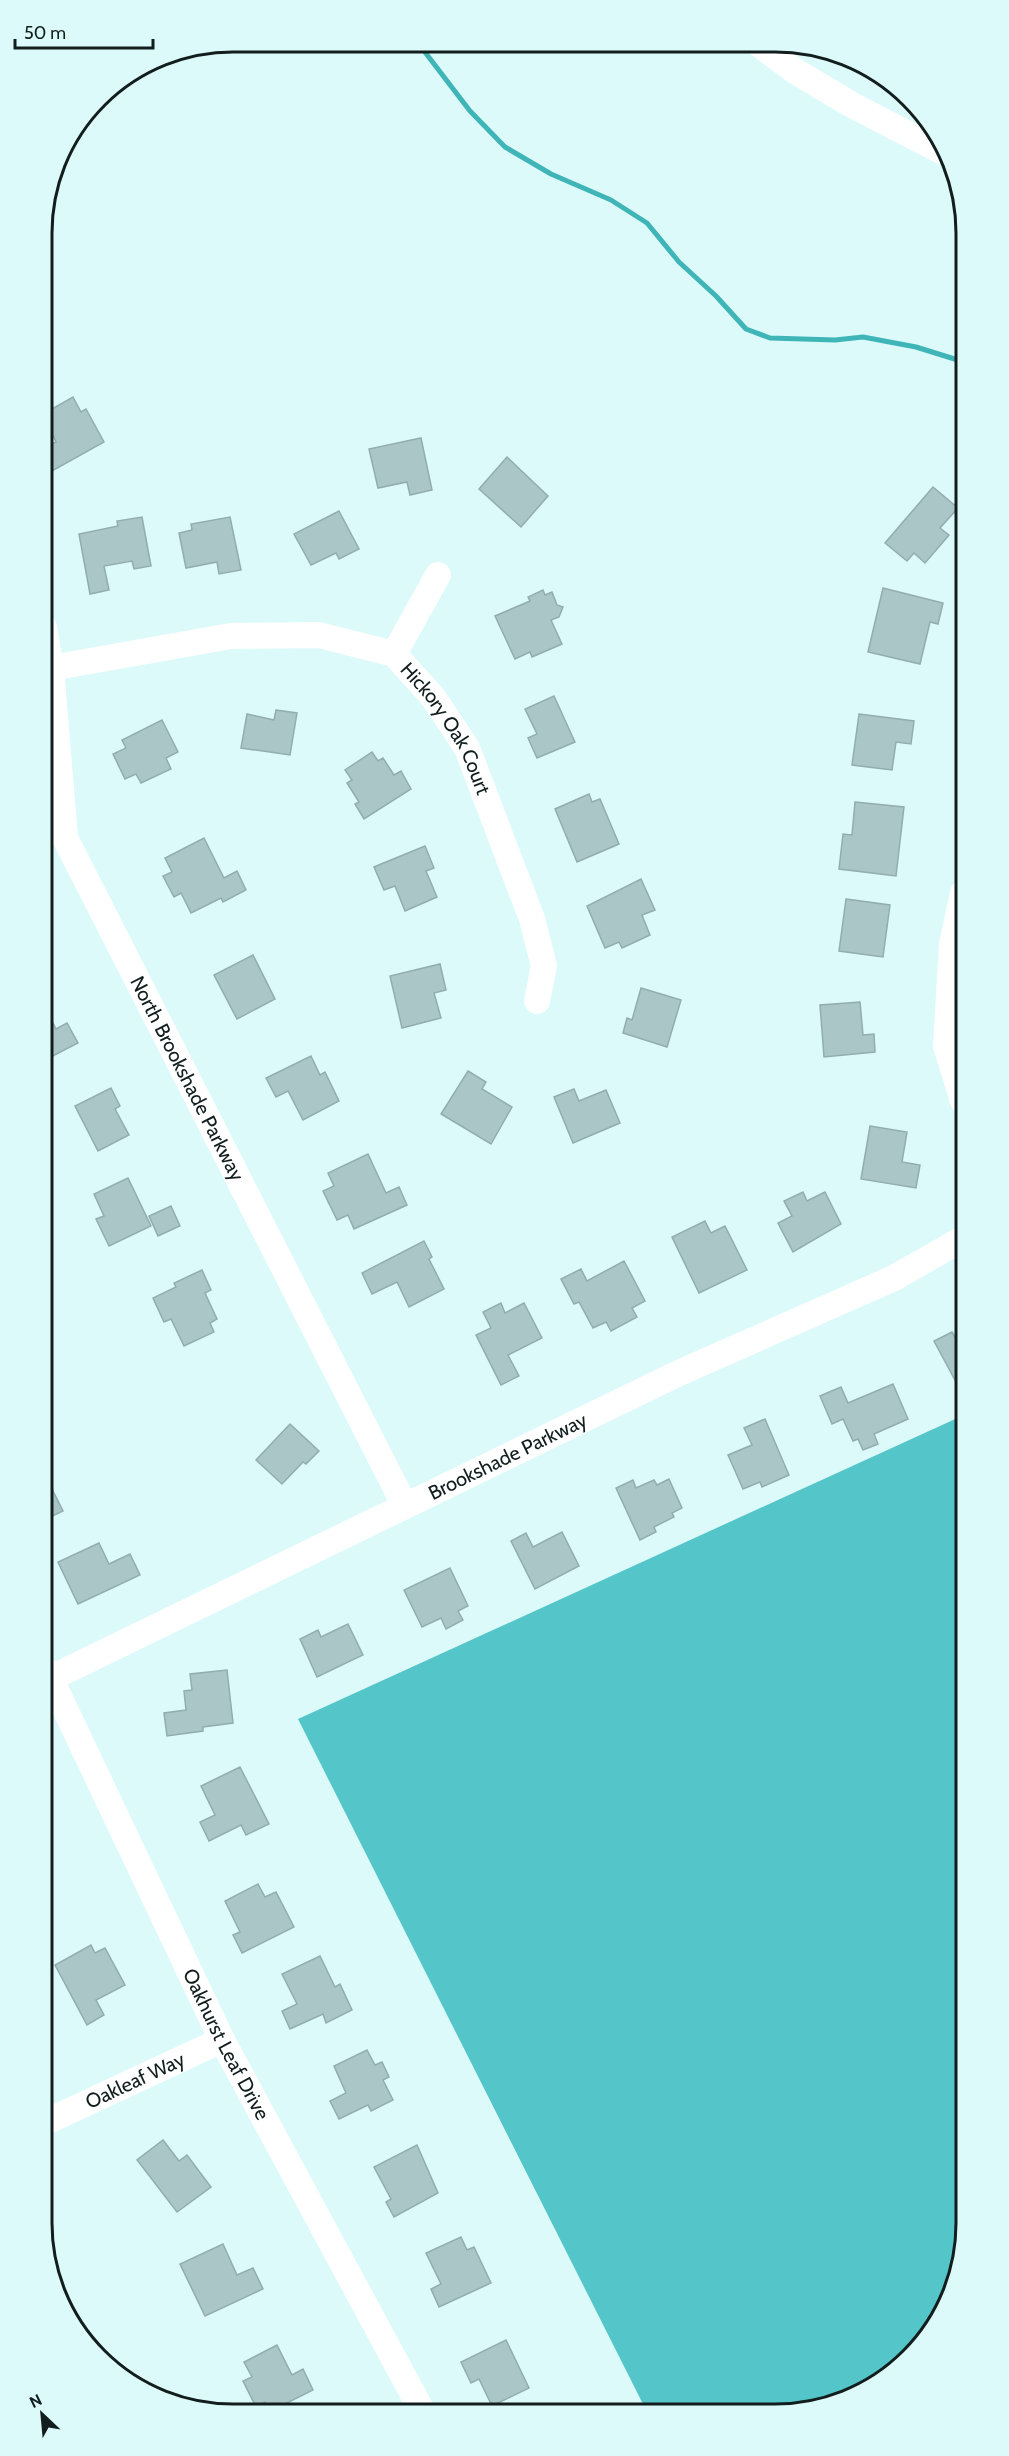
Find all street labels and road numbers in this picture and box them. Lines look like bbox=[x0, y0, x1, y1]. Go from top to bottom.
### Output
street label: Hickory Oak Court bbox=[395, 657, 496, 798]
street label: North Brookshade Parkway bbox=[125, 972, 249, 1185]
street label: Brookshade Parkway bbox=[424, 1408, 591, 1505]
street label: Oakhurst Leaf Drive bbox=[178, 1965, 275, 2124]
street label: Oakleaf Way bbox=[82, 2047, 188, 2114]

